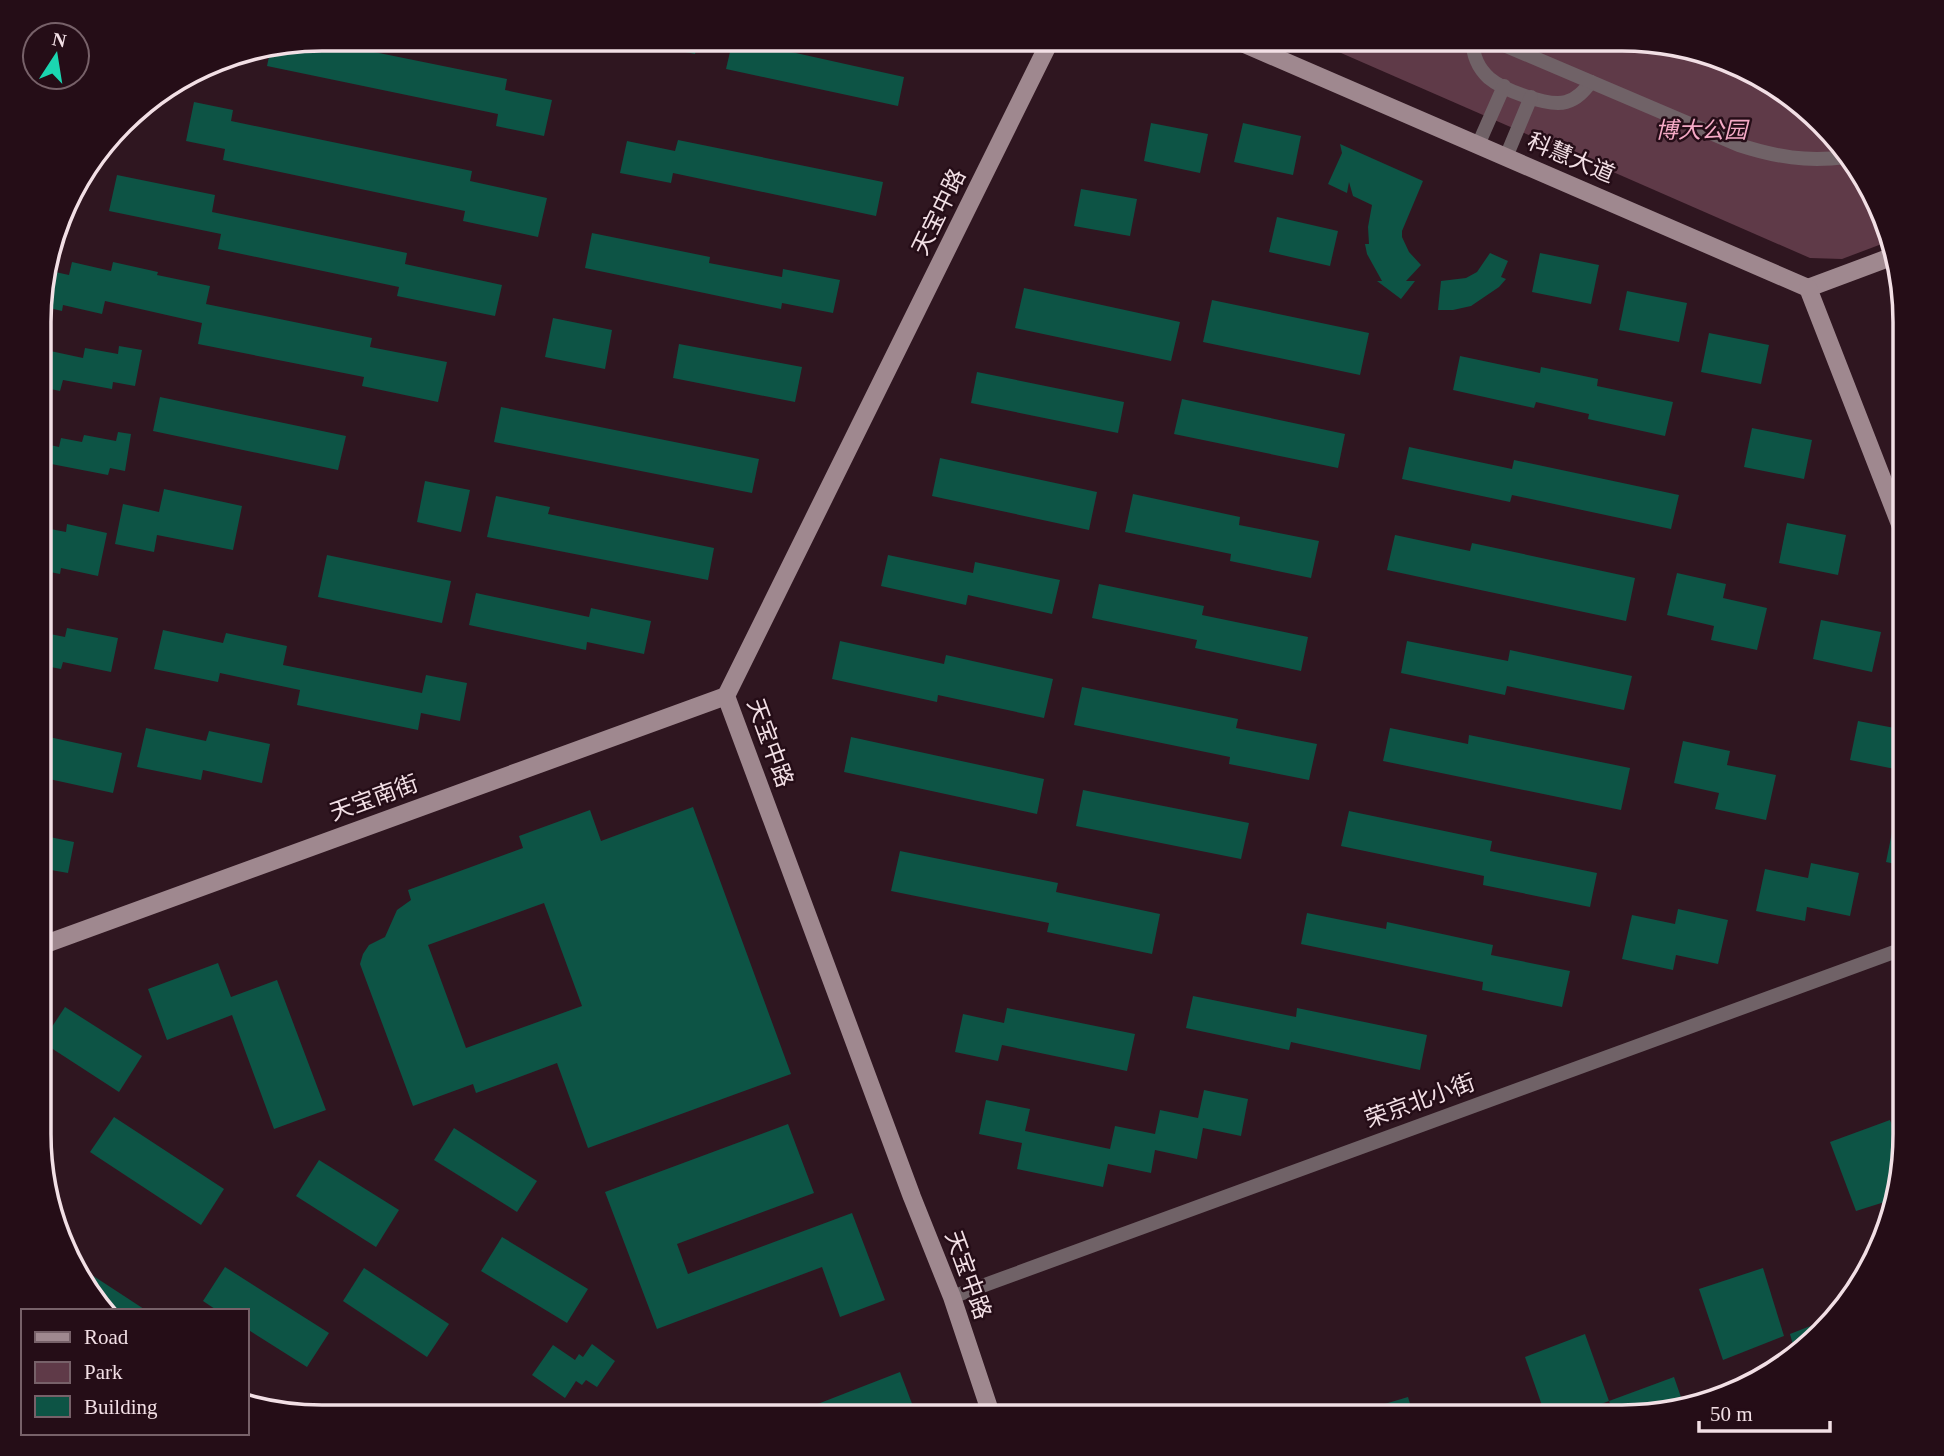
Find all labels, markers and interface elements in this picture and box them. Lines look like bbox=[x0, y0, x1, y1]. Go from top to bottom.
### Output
north arrow bbox=[21, 21, 91, 91]
text: N bbox=[51, 28, 69, 52]
park label: 博大公园 bbox=[1655, 118, 1750, 143]
street label: 科慧大道 bbox=[1524, 129, 1618, 187]
street label: 天宝中路 bbox=[908, 165, 970, 259]
street label: 天宝中路 bbox=[743, 695, 797, 791]
street label: 天宝南街 bbox=[326, 771, 422, 825]
street label: 荣京北小街 bbox=[1362, 1070, 1478, 1132]
street label: 天宝中路 bbox=[941, 1227, 995, 1323]
legend bbox=[21, 1309, 248, 1435]
text: Road bbox=[84, 1325, 129, 1349]
text: Park bbox=[84, 1360, 123, 1384]
scale bar bbox=[1699, 1390, 1830, 1434]
text: Building bbox=[84, 1395, 158, 1419]
text: 50 m bbox=[1710, 1402, 1753, 1426]

